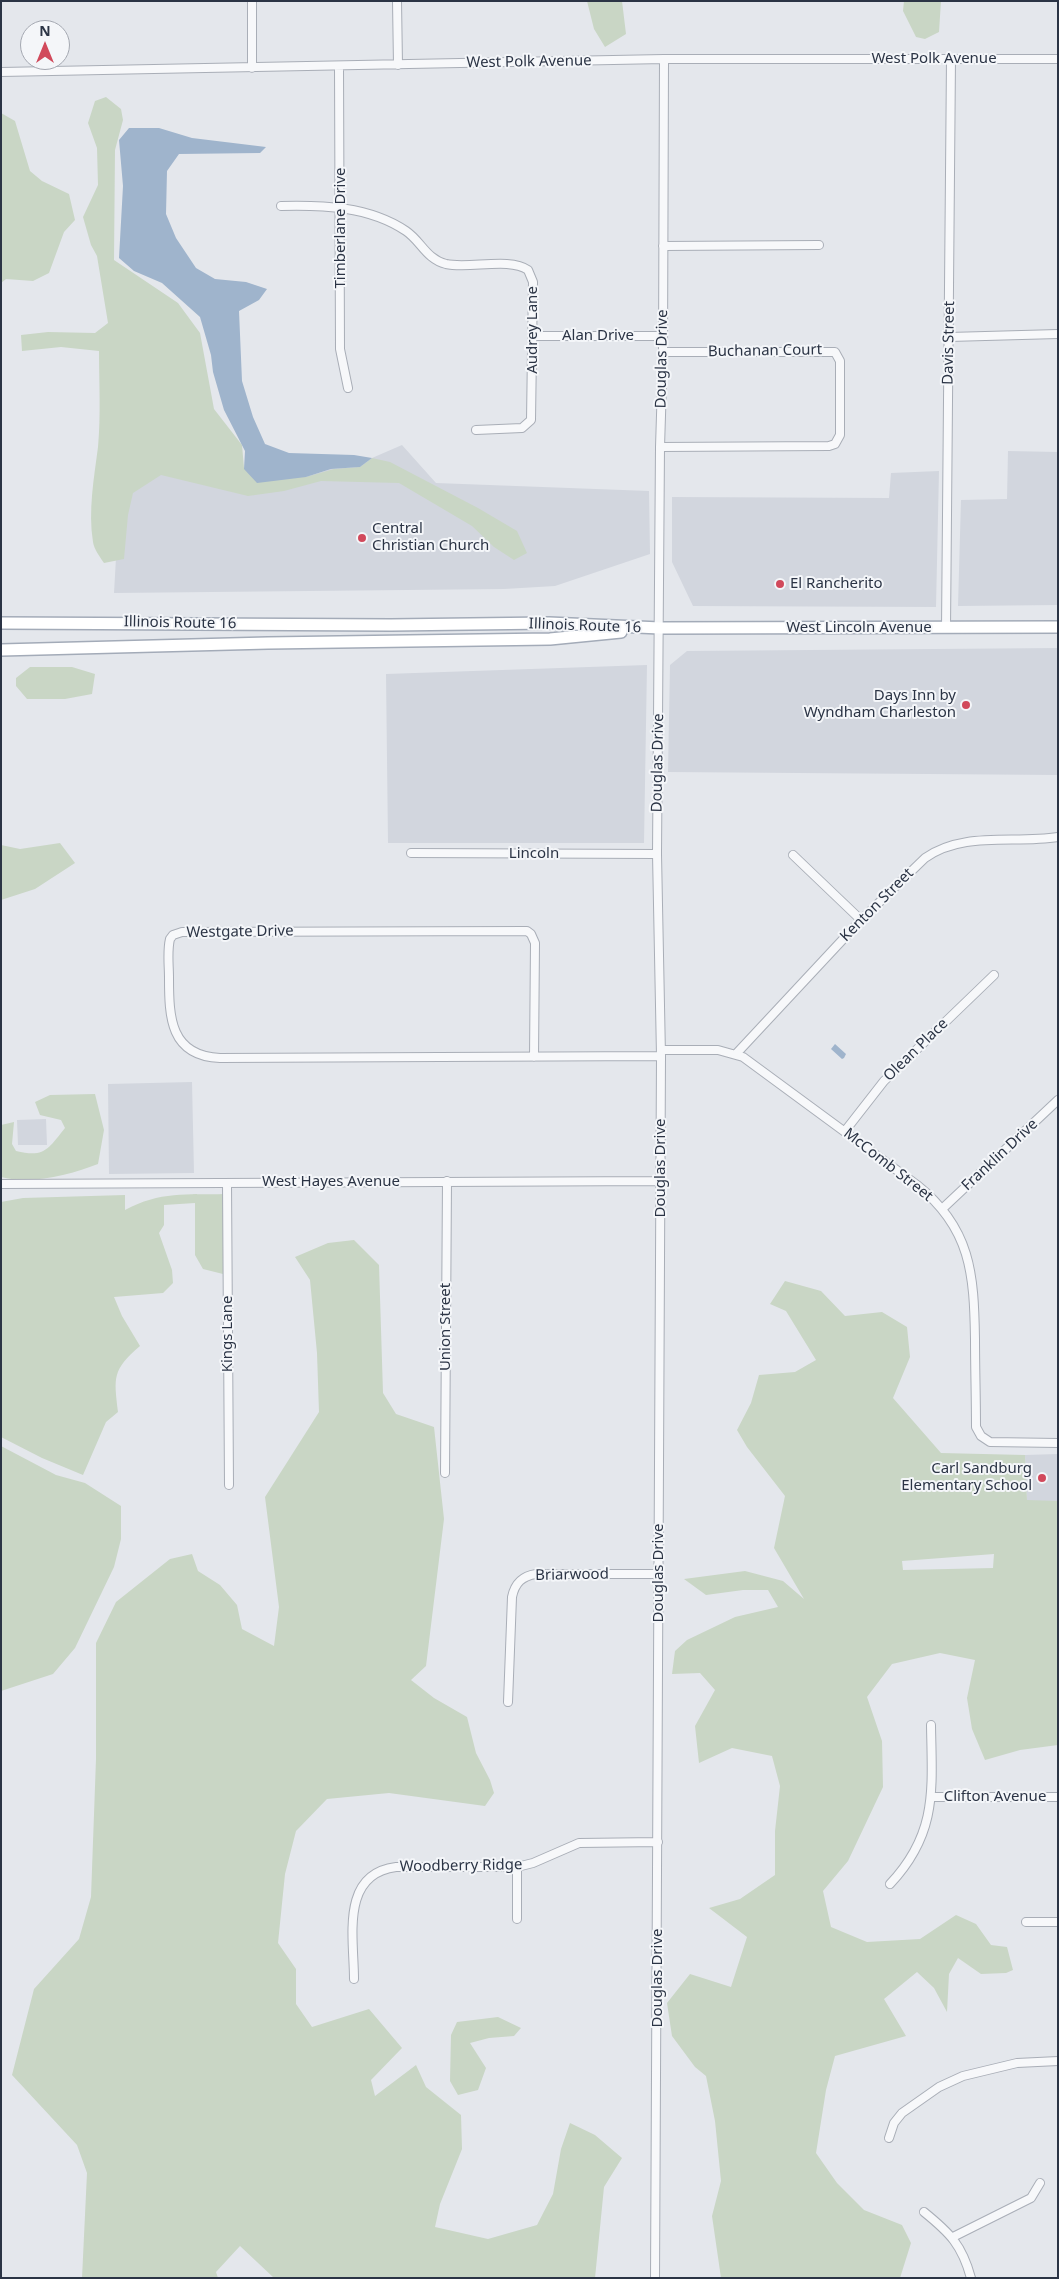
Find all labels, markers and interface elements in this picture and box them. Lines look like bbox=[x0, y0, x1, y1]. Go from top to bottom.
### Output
north arrow bbox=[20, 20, 70, 70]
text: N bbox=[39, 21, 51, 40]
street label: West Polk Avenue bbox=[871, 50, 997, 68]
street label: West Polk Avenue bbox=[466, 52, 592, 72]
street label: Timberlane Drive bbox=[332, 167, 350, 289]
street label: Audrey Lane bbox=[524, 286, 542, 374]
street label: Davis Street bbox=[939, 301, 959, 385]
street label: Douglas Drive bbox=[652, 309, 672, 409]
street label: Alan Drive bbox=[562, 327, 634, 345]
street label: Buchanan Court bbox=[708, 341, 822, 361]
place label: Central Christian Church bbox=[372, 520, 489, 555]
marker: Central Christian Church bbox=[356, 532, 368, 544]
place label: El Rancherito bbox=[790, 575, 883, 593]
marker: El Rancherito bbox=[774, 578, 786, 590]
street label: Illinois Route 16 bbox=[124, 613, 236, 633]
street label: Illinois Route 16 bbox=[528, 615, 642, 637]
street label: West Lincoln Avenue bbox=[786, 619, 932, 637]
place label: Days Inn by Wyndham Charleston bbox=[804, 687, 956, 722]
marker: Days Inn by Wyndham Charleston bbox=[960, 699, 972, 711]
street label: Douglas Drive bbox=[648, 713, 668, 813]
street label: Lincoln bbox=[509, 845, 559, 863]
street label: Kenton Street bbox=[836, 864, 918, 946]
street label: Westgate Drive bbox=[186, 922, 294, 942]
street label: Olean Place bbox=[880, 1015, 952, 1085]
street label: Franklin Drive bbox=[958, 1115, 1042, 1195]
street label: Douglas Drive bbox=[652, 1119, 670, 1217]
street label: McComb Street bbox=[840, 1125, 936, 1205]
street label: West Hayes Avenue bbox=[262, 1173, 400, 1191]
street label: Union Street bbox=[437, 1283, 455, 1371]
street label: Kings Lane bbox=[219, 1296, 237, 1372]
place label: Carl Sandburg Elementary School bbox=[901, 1460, 1032, 1495]
marker: Carl Sandburg Elementary School bbox=[1036, 1472, 1048, 1484]
street label: Douglas Drive bbox=[650, 1524, 668, 1622]
street label: Briarwood bbox=[535, 1565, 609, 1585]
street label: Clifton Avenue bbox=[944, 1788, 1046, 1806]
street label: Woodberry Ridge bbox=[399, 1856, 523, 1876]
street label: Douglas Drive bbox=[649, 1929, 667, 2027]

